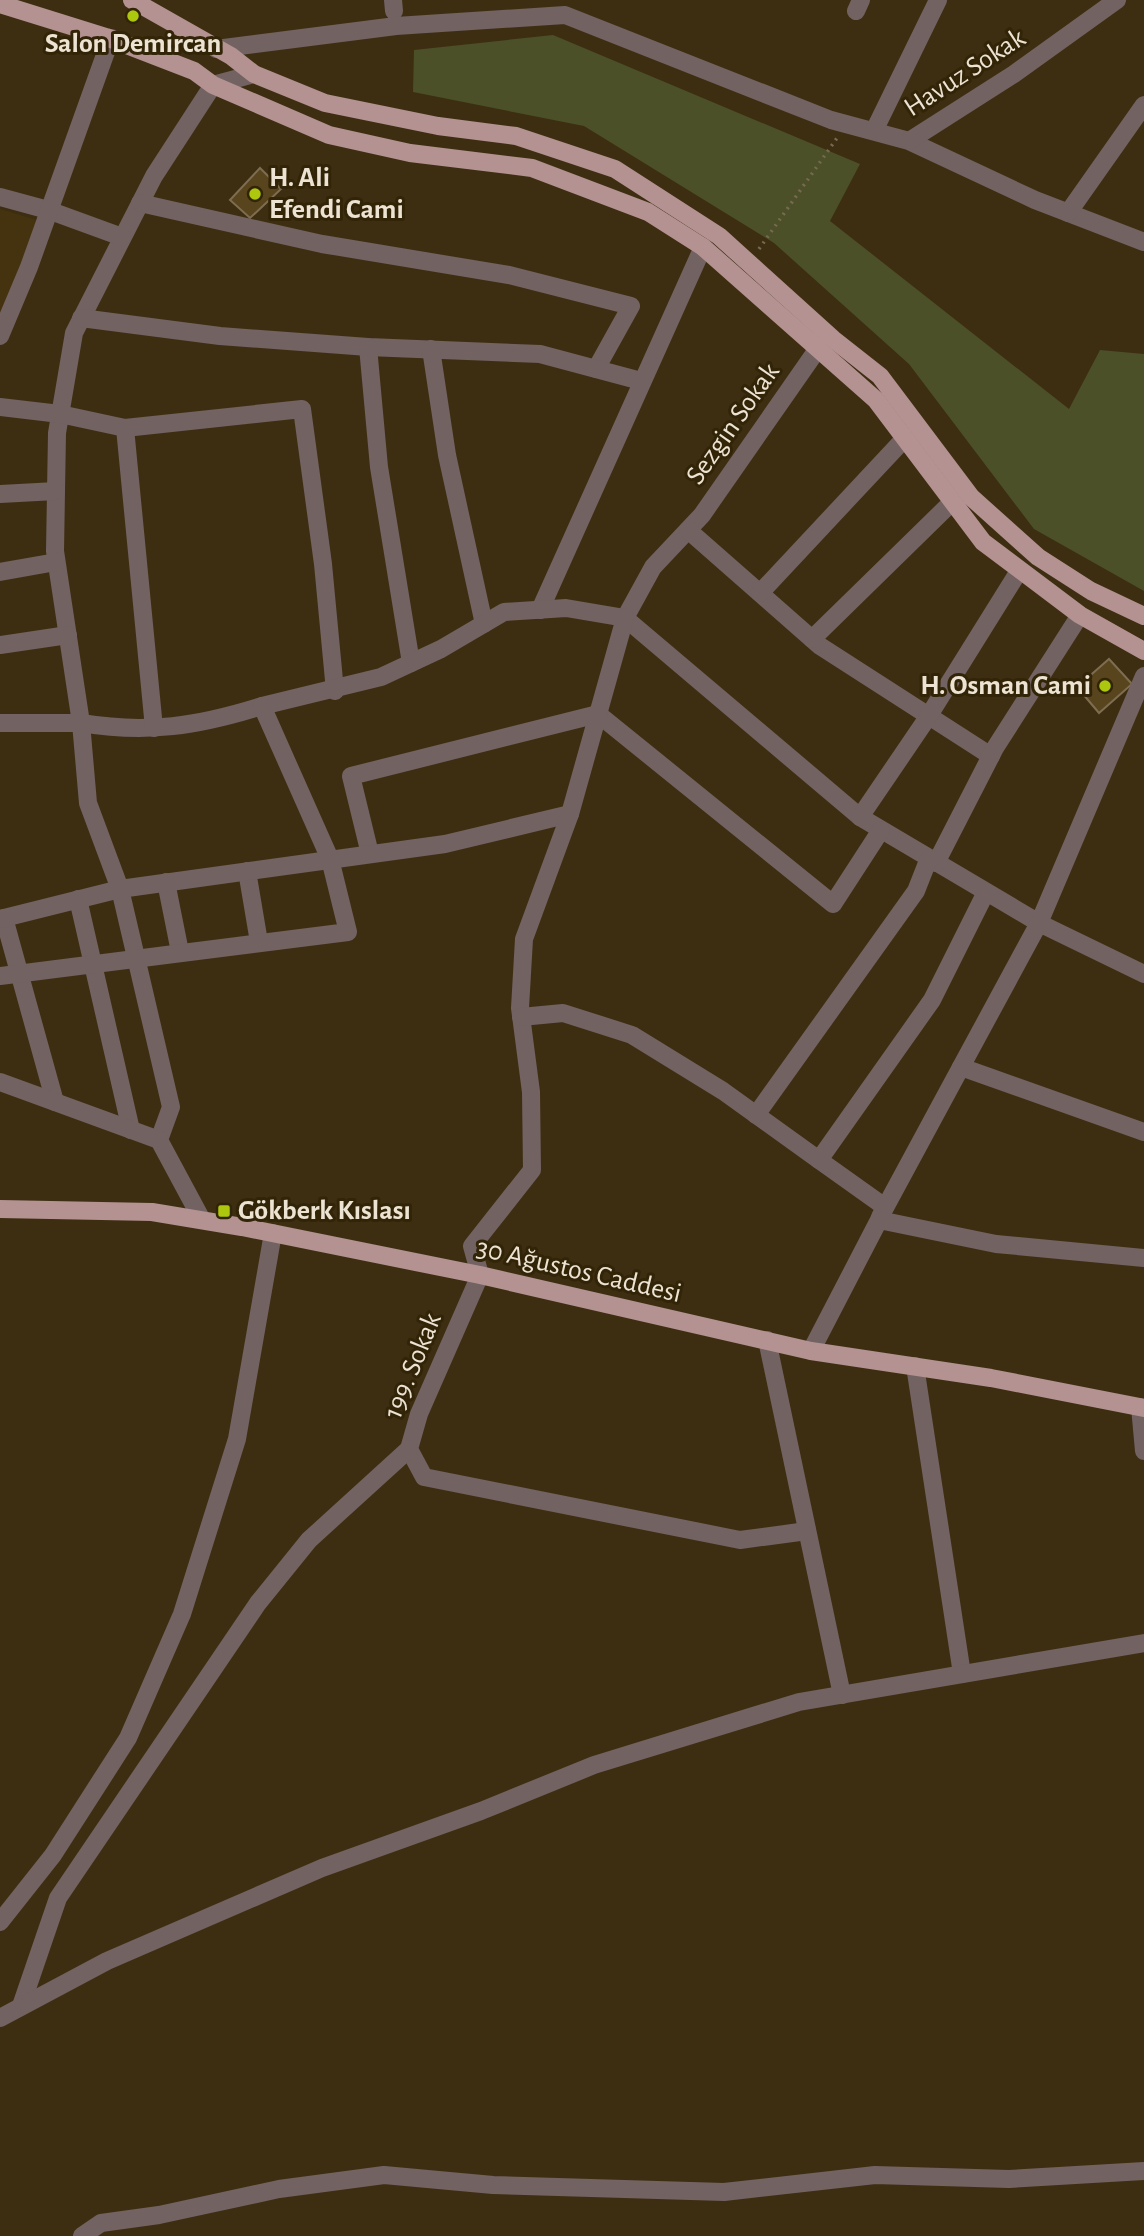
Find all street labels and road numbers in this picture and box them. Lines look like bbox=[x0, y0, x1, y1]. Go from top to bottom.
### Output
street label: Havuz Sokak bbox=[900, 24, 1031, 122]
street label: Sezgin Sokak bbox=[681, 358, 785, 490]
street label: 30 Ağustos Caddesi bbox=[474, 1234, 684, 1308]
street label: 199. Sokak bbox=[379, 1309, 447, 1423]

